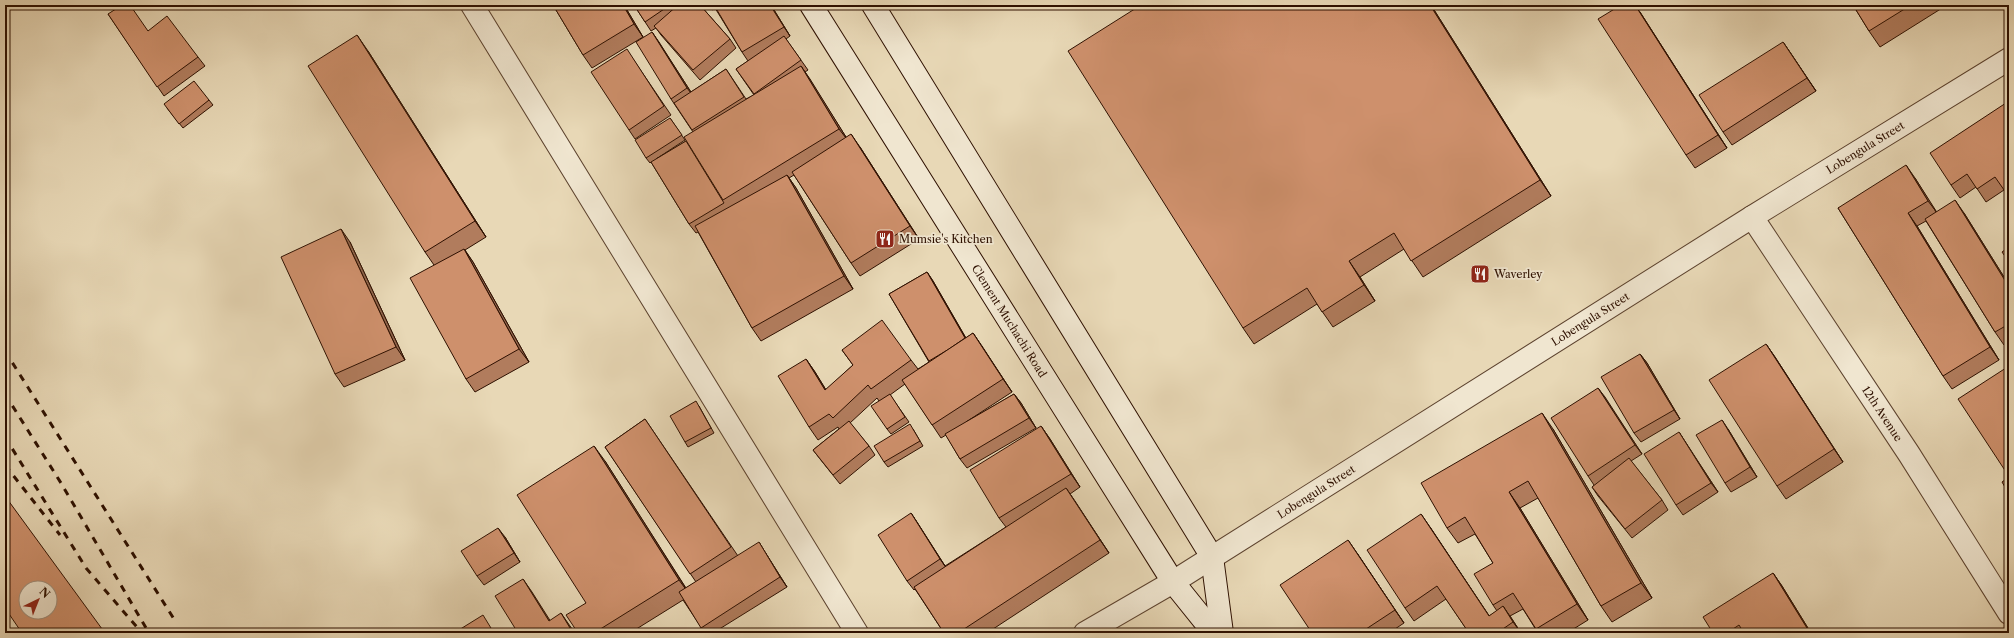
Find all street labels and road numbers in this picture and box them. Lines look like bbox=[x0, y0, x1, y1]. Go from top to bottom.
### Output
street label: Lobengula Street bbox=[1823, 118, 1907, 177]
street label: Clement Muchachi Road bbox=[969, 262, 1050, 380]
street label: Lobengula Street bbox=[1549, 289, 1632, 349]
street label: 12th Avenue bbox=[1859, 383, 1906, 444]
street label: Lobengula Street bbox=[1275, 462, 1358, 521]

